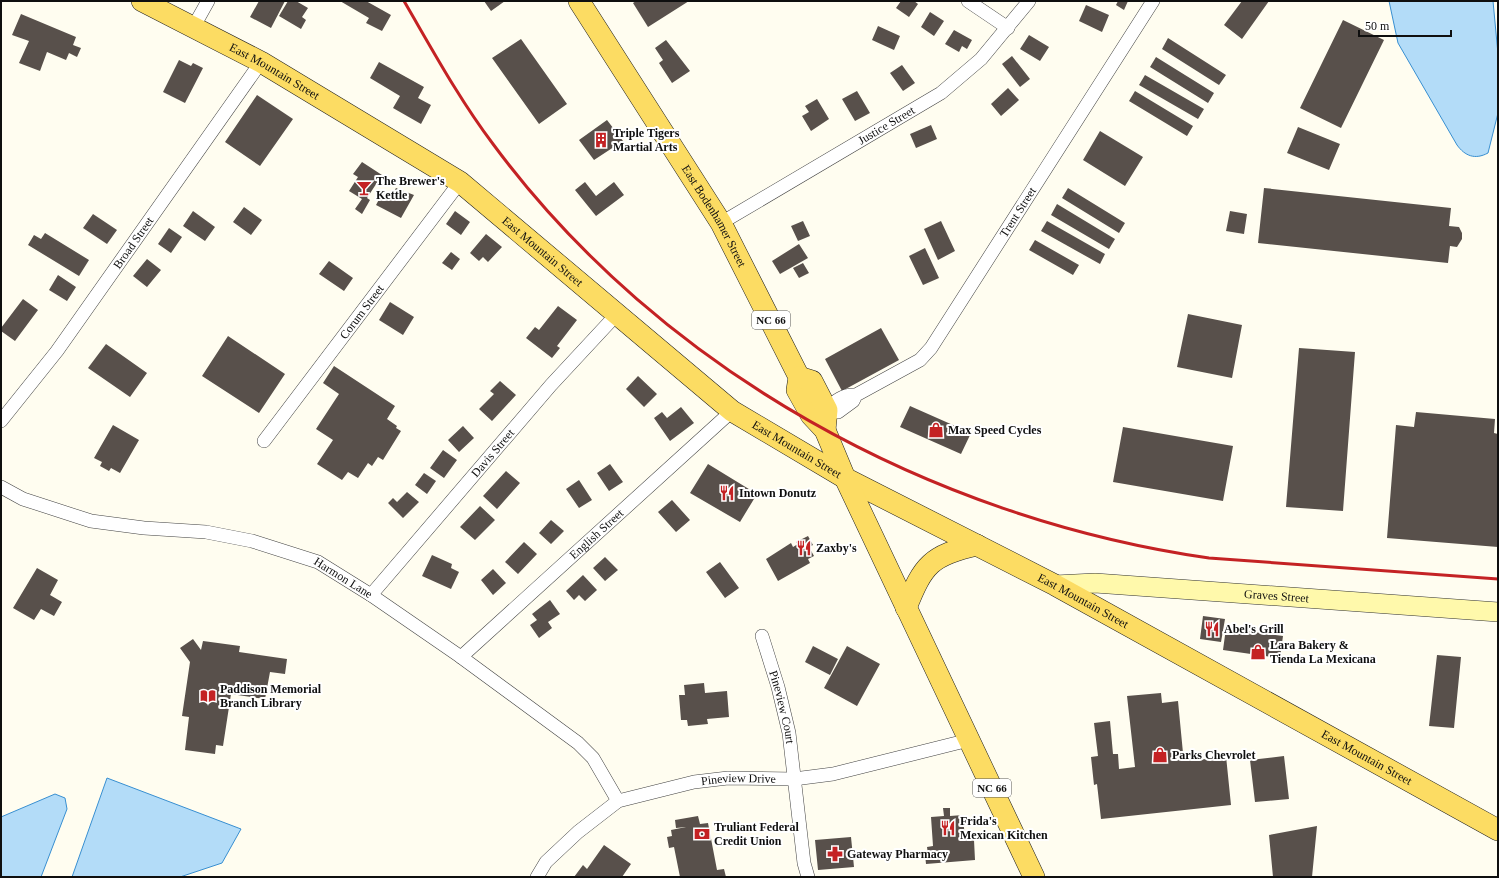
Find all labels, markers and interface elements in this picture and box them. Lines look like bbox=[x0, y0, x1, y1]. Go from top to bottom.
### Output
scale bar bbox=[1359, 12, 1451, 38]
text: 50 m bbox=[1365, 19, 1390, 33]
street label: East Mountain Street bbox=[227, 40, 323, 103]
street label: Justice Street bbox=[855, 103, 918, 148]
place label: Triple Tigers Martial Arts bbox=[613, 126, 680, 154]
building icon: Triple Tigers Martial Arts bbox=[592, 131, 610, 149]
street label: East Bodenhamer Street bbox=[679, 162, 749, 270]
place label: The Brewer's Kettle bbox=[376, 174, 445, 202]
bar icon: The Brewer's Kettle bbox=[355, 179, 373, 197]
street label: Trent Street bbox=[997, 184, 1039, 240]
street label: East Mountain Street bbox=[499, 213, 586, 290]
street label: Broad Street bbox=[110, 214, 157, 272]
street label: Corum Street bbox=[337, 281, 387, 342]
road number: NC 66 bbox=[752, 311, 790, 329]
street label: East Mountain Street bbox=[750, 418, 845, 482]
shop icon: Max Speed Cycles bbox=[927, 421, 945, 439]
place label: Max Speed Cycles bbox=[948, 423, 1042, 437]
street label: Davis Street bbox=[468, 426, 518, 480]
restaurant icon: Intown Donutz bbox=[718, 484, 736, 502]
place label: Intown Donutz bbox=[739, 486, 817, 500]
street label: English Street bbox=[567, 506, 627, 562]
restaurant icon: Zaxby's bbox=[795, 539, 813, 557]
place label: Zaxby's bbox=[816, 541, 857, 555]
street label: Harmon Lane bbox=[311, 554, 375, 601]
street label: East Mountain Street bbox=[1035, 570, 1132, 632]
street label: Graves Street bbox=[1244, 587, 1310, 605]
restaurant icon: Abel's Grill bbox=[1203, 620, 1221, 638]
place label: Abel's Grill bbox=[1224, 622, 1284, 636]
place label: Lara Bakery & Tienda La Mexicana bbox=[1270, 638, 1376, 666]
shop icon: Lara Bakery & Tienda La Mexicana bbox=[1249, 643, 1267, 661]
street label: Pineview Court bbox=[766, 669, 797, 745]
place label: Paddison Memorial Branch Library bbox=[220, 682, 322, 710]
library icon: Paddison Memorial Branch Library bbox=[199, 687, 217, 705]
street label: East Mountain Street bbox=[1319, 727, 1415, 788]
shop icon: Parks Chevrolet bbox=[1151, 746, 1169, 764]
place label: Parks Chevrolet bbox=[1172, 748, 1255, 762]
street label: Pineview Drive bbox=[700, 771, 776, 788]
road number: NC 66 bbox=[973, 779, 1011, 797]
place label: Frida's Mexican Kitchen bbox=[960, 814, 1048, 842]
restaurant icon: Frida's Mexican Kitchen bbox=[939, 819, 957, 837]
place label: Truliant Federal Credit Union bbox=[714, 820, 799, 848]
bank icon: Truliant Federal Credit Union bbox=[693, 825, 711, 843]
pharmacy icon: Gateway Pharmacy bbox=[826, 845, 844, 863]
place label: Gateway Pharmacy bbox=[847, 847, 948, 861]

